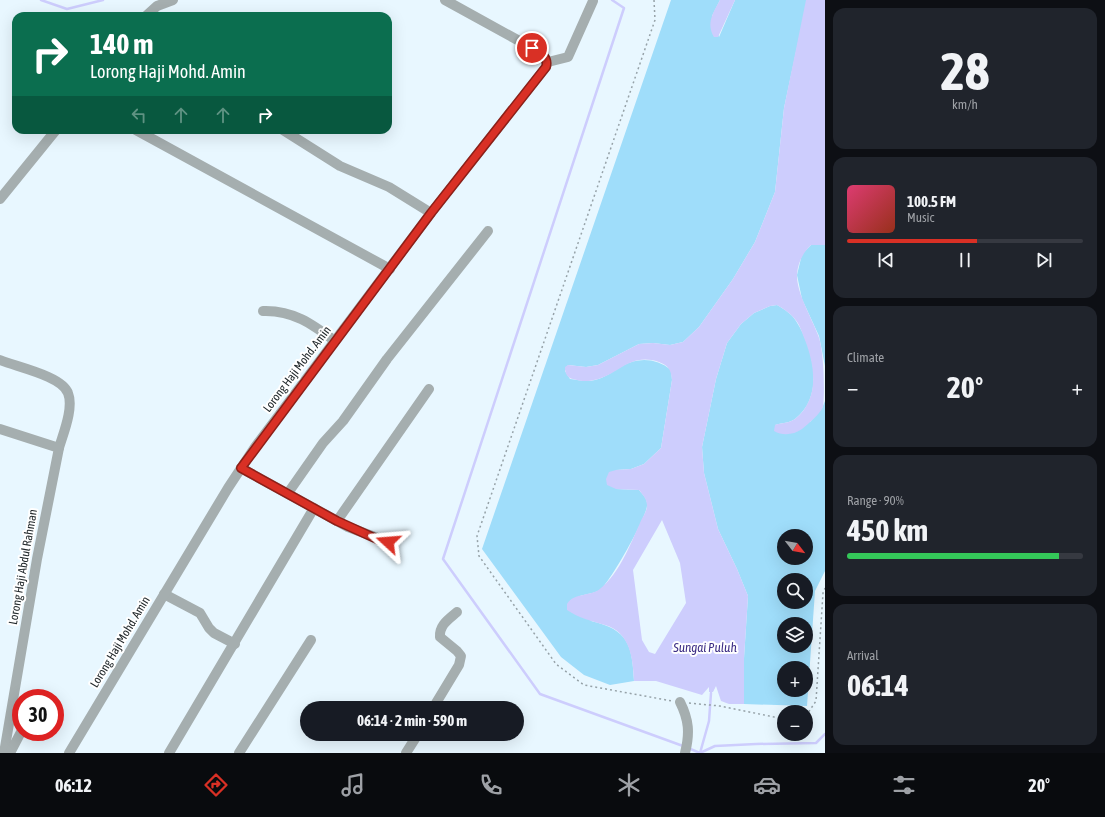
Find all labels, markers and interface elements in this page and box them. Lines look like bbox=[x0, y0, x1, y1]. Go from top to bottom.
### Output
icon: right bbox=[24, 28, 76, 80]
text: 140 m bbox=[90, 28, 153, 60]
pin bbox=[515, 31, 549, 65]
icon: arrive bbox=[521, 37, 543, 59]
text: 28 bbox=[941, 41, 989, 101]
text: Lorong Haji Mohd. Amin bbox=[90, 61, 246, 82]
text: km/h bbox=[952, 97, 978, 112]
icon: left bbox=[128, 104, 150, 126]
icon: ahead bbox=[170, 104, 192, 126]
icon: ahead bbox=[212, 104, 234, 126]
icon: right bbox=[254, 104, 276, 126]
text: 100.5 FM bbox=[907, 193, 956, 210]
text: Music bbox=[907, 210, 934, 225]
icon: previous bbox=[875, 249, 897, 271]
icon: pause bbox=[954, 249, 976, 271]
icon: next bbox=[1033, 249, 1055, 271]
street label: Lorong Haji Mohd. Amin bbox=[260, 323, 334, 415]
text: Climate bbox=[847, 350, 884, 365]
text: 20° bbox=[947, 370, 983, 404]
text: − bbox=[847, 374, 858, 400]
text: + bbox=[1072, 374, 1083, 400]
text: Range · 90% bbox=[847, 493, 904, 508]
street label: Lorong Haji Abdul Rahman bbox=[6, 508, 40, 626]
text: 450 km bbox=[847, 513, 928, 547]
position arrow bbox=[367, 521, 409, 563]
north arrow bbox=[777, 529, 813, 565]
map controls bbox=[777, 529, 813, 741]
button: search bbox=[777, 573, 813, 609]
street label: Lorong Haji Mohd. Amin bbox=[87, 594, 153, 690]
button: layers bbox=[777, 617, 813, 653]
water label: Sungai Puluh bbox=[672, 640, 737, 655]
text: Arrival bbox=[847, 648, 879, 663]
button: + bbox=[777, 661, 813, 697]
text: 06:14 bbox=[847, 668, 909, 702]
speed limit sign: 30 bbox=[12, 689, 64, 741]
button: − bbox=[777, 705, 813, 741]
text: 06:14 · 2 min · 590 m bbox=[357, 712, 467, 729]
icon: directions bbox=[202, 771, 230, 799]
icon: music bbox=[339, 771, 367, 799]
icon: phone bbox=[477, 771, 505, 799]
icon: climate bbox=[615, 771, 643, 799]
icon: car bbox=[753, 771, 781, 799]
icon: filters bbox=[890, 771, 918, 799]
text: 06:12 bbox=[55, 775, 92, 796]
text: 20° bbox=[1028, 775, 1050, 796]

